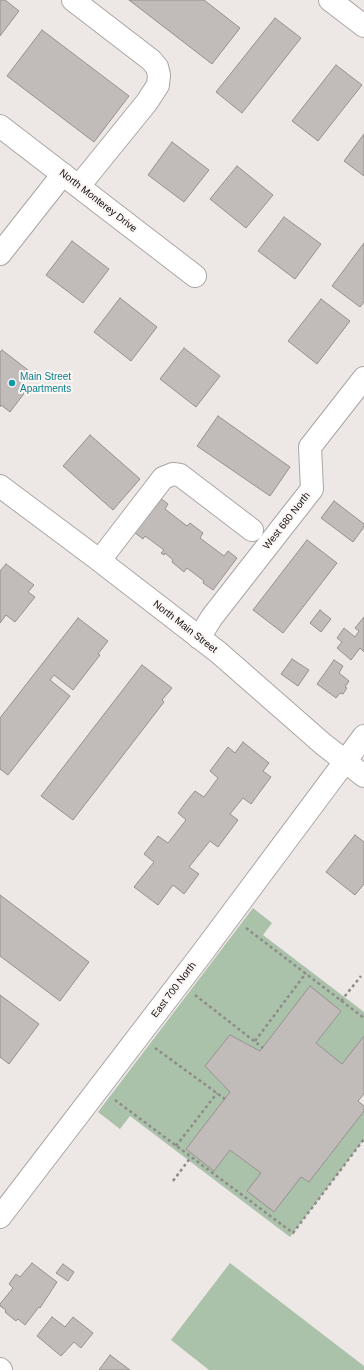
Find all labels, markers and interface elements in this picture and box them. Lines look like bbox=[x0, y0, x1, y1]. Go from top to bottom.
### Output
street label: North Monterey Drive bbox=[57, 167, 139, 235]
place label: Main Street Apartments bbox=[20, 371, 71, 394]
marker: Main Street Apartments bbox=[7, 378, 17, 388]
street label: West 680 North bbox=[261, 490, 313, 552]
street label: North Main Street bbox=[150, 598, 220, 656]
street label: East 700 North bbox=[149, 960, 199, 1020]

